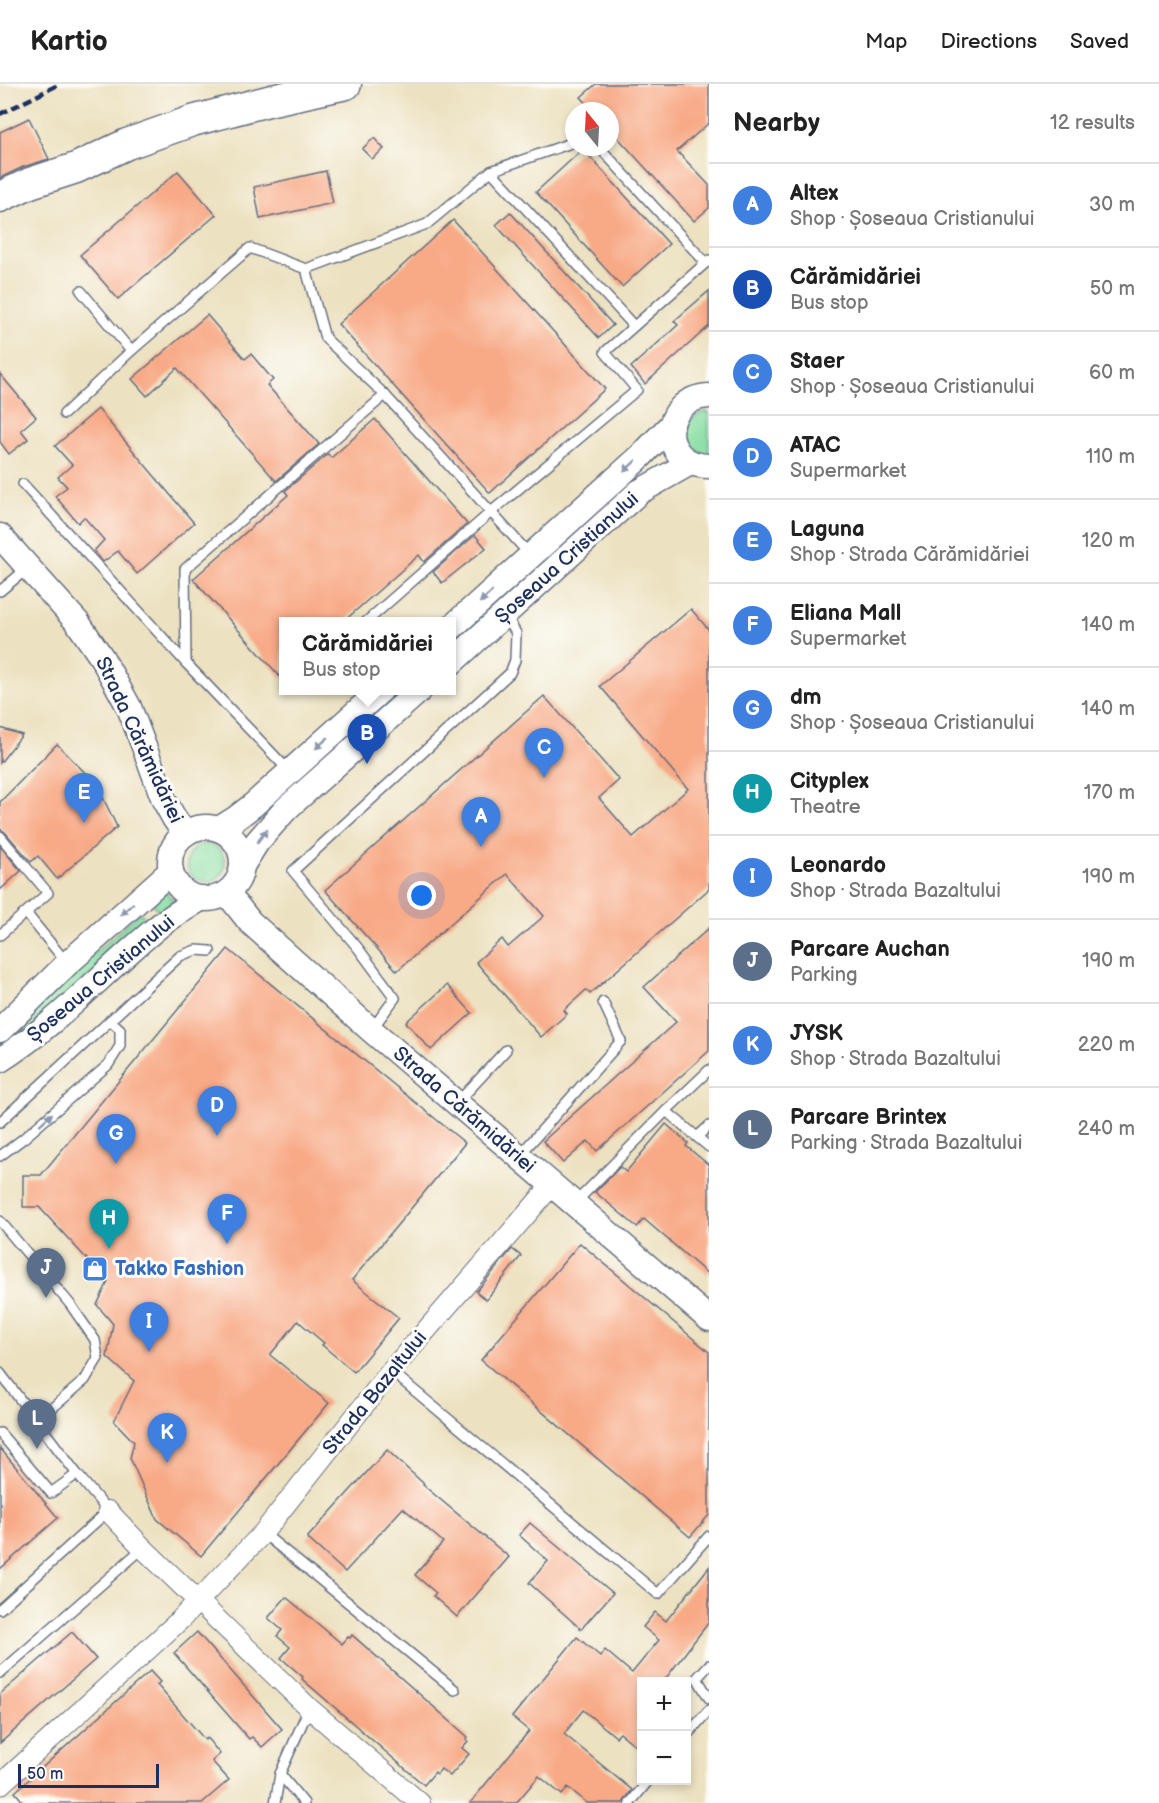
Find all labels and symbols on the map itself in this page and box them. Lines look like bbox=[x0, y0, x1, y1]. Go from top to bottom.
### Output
north arrow bbox=[565, 102, 619, 156]
one-way arrow bbox=[623, 459, 638, 473]
street label: Șoseaua Cristianului bbox=[490, 487, 644, 629]
one-way arrow bbox=[479, 590, 494, 603]
street label: Strada Cărămidăriei bbox=[90, 653, 188, 827]
pin: B bbox=[348, 714, 386, 764]
pin: C bbox=[524, 728, 564, 778]
one-way arrow bbox=[315, 736, 330, 749]
pin: E bbox=[64, 774, 104, 823]
pin: A bbox=[462, 798, 500, 847]
one-way arrow bbox=[255, 828, 268, 844]
your location bbox=[407, 881, 436, 910]
one-way arrow bbox=[120, 902, 134, 916]
street label: Șoseaua Cristianului bbox=[22, 910, 180, 1048]
street label: Strada Cărămidăriei bbox=[388, 1042, 540, 1178]
pin: D bbox=[198, 1086, 236, 1136]
one-way arrow bbox=[38, 1112, 53, 1126]
pin: G bbox=[96, 1114, 136, 1164]
pin: F bbox=[208, 1194, 246, 1244]
pin: H bbox=[90, 1200, 128, 1249]
pin: J bbox=[26, 1248, 66, 1298]
shop icon: Takko Fashion bbox=[80, 1254, 110, 1284]
place label: Takko Fashion bbox=[115, 1257, 244, 1281]
pin: I bbox=[130, 1302, 168, 1352]
street label: Strada Bazaltului bbox=[318, 1326, 432, 1460]
pin: L bbox=[18, 1400, 57, 1449]
pin: K bbox=[148, 1414, 186, 1463]
scale bar bbox=[18, 1761, 159, 1788]

